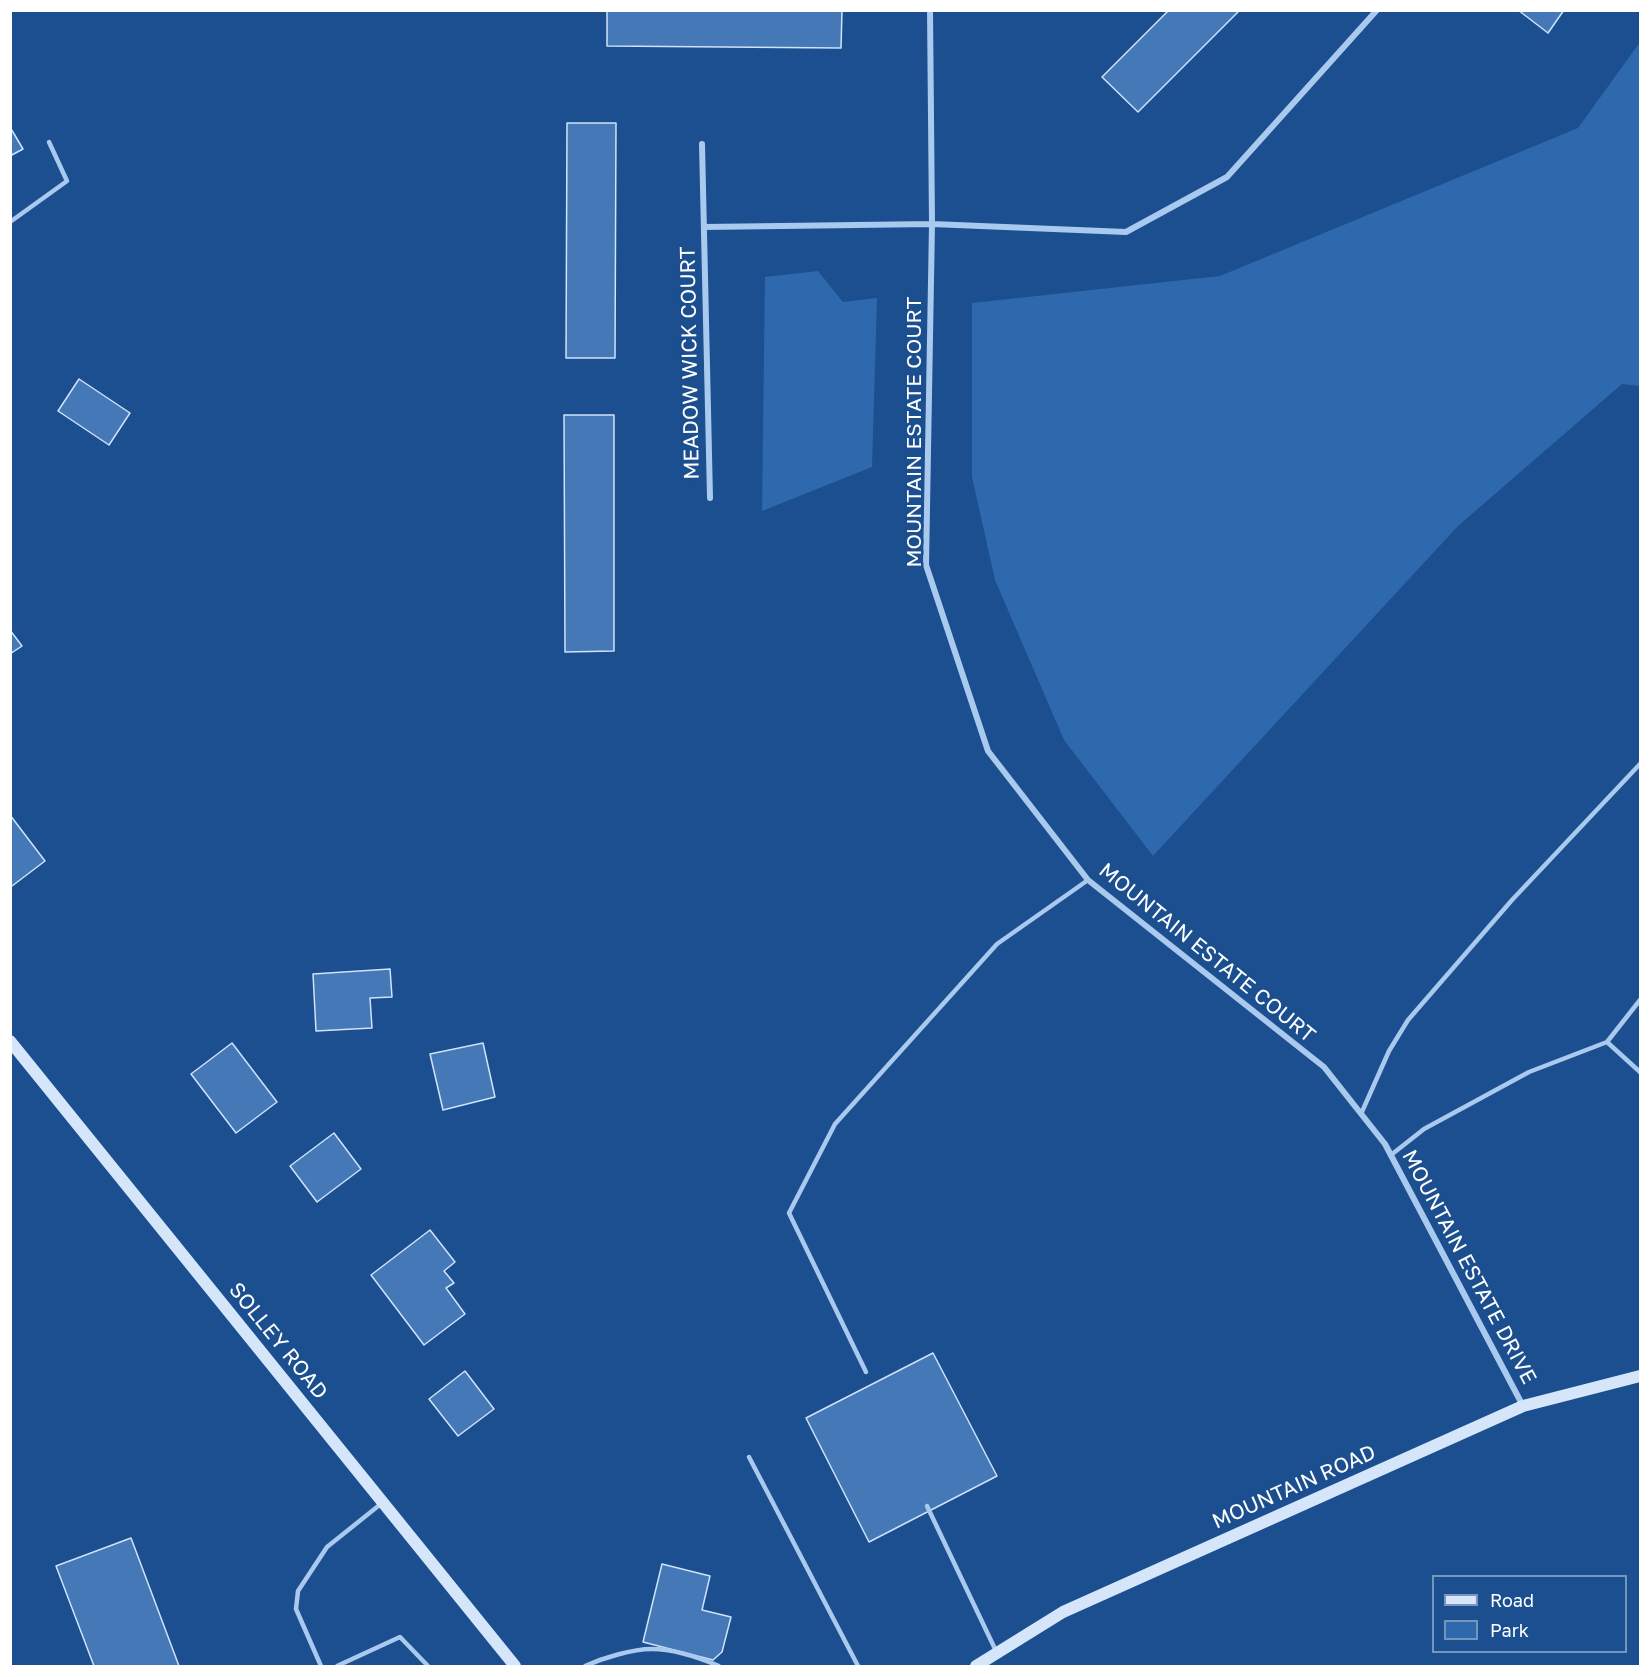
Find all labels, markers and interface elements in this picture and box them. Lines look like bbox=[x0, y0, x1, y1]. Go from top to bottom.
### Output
street label: MEADOW WICK COURT bbox=[675, 246, 705, 480]
street label: MOUNTAIN ESTATE COURT bbox=[901, 296, 927, 568]
street label: MOUNTAIN ESTATE COURT bbox=[1094, 858, 1320, 1048]
street label: MOUNTAIN ESTATE DRIVE bbox=[1397, 1146, 1541, 1388]
street label: SOLLEY ROAD bbox=[223, 1278, 333, 1404]
street label: MOUNTAIN ROAD bbox=[1208, 1440, 1380, 1534]
legend bbox=[1432, 1575, 1627, 1653]
text: Road bbox=[1490, 1589, 1534, 1611]
text: Park bbox=[1490, 1619, 1529, 1641]

